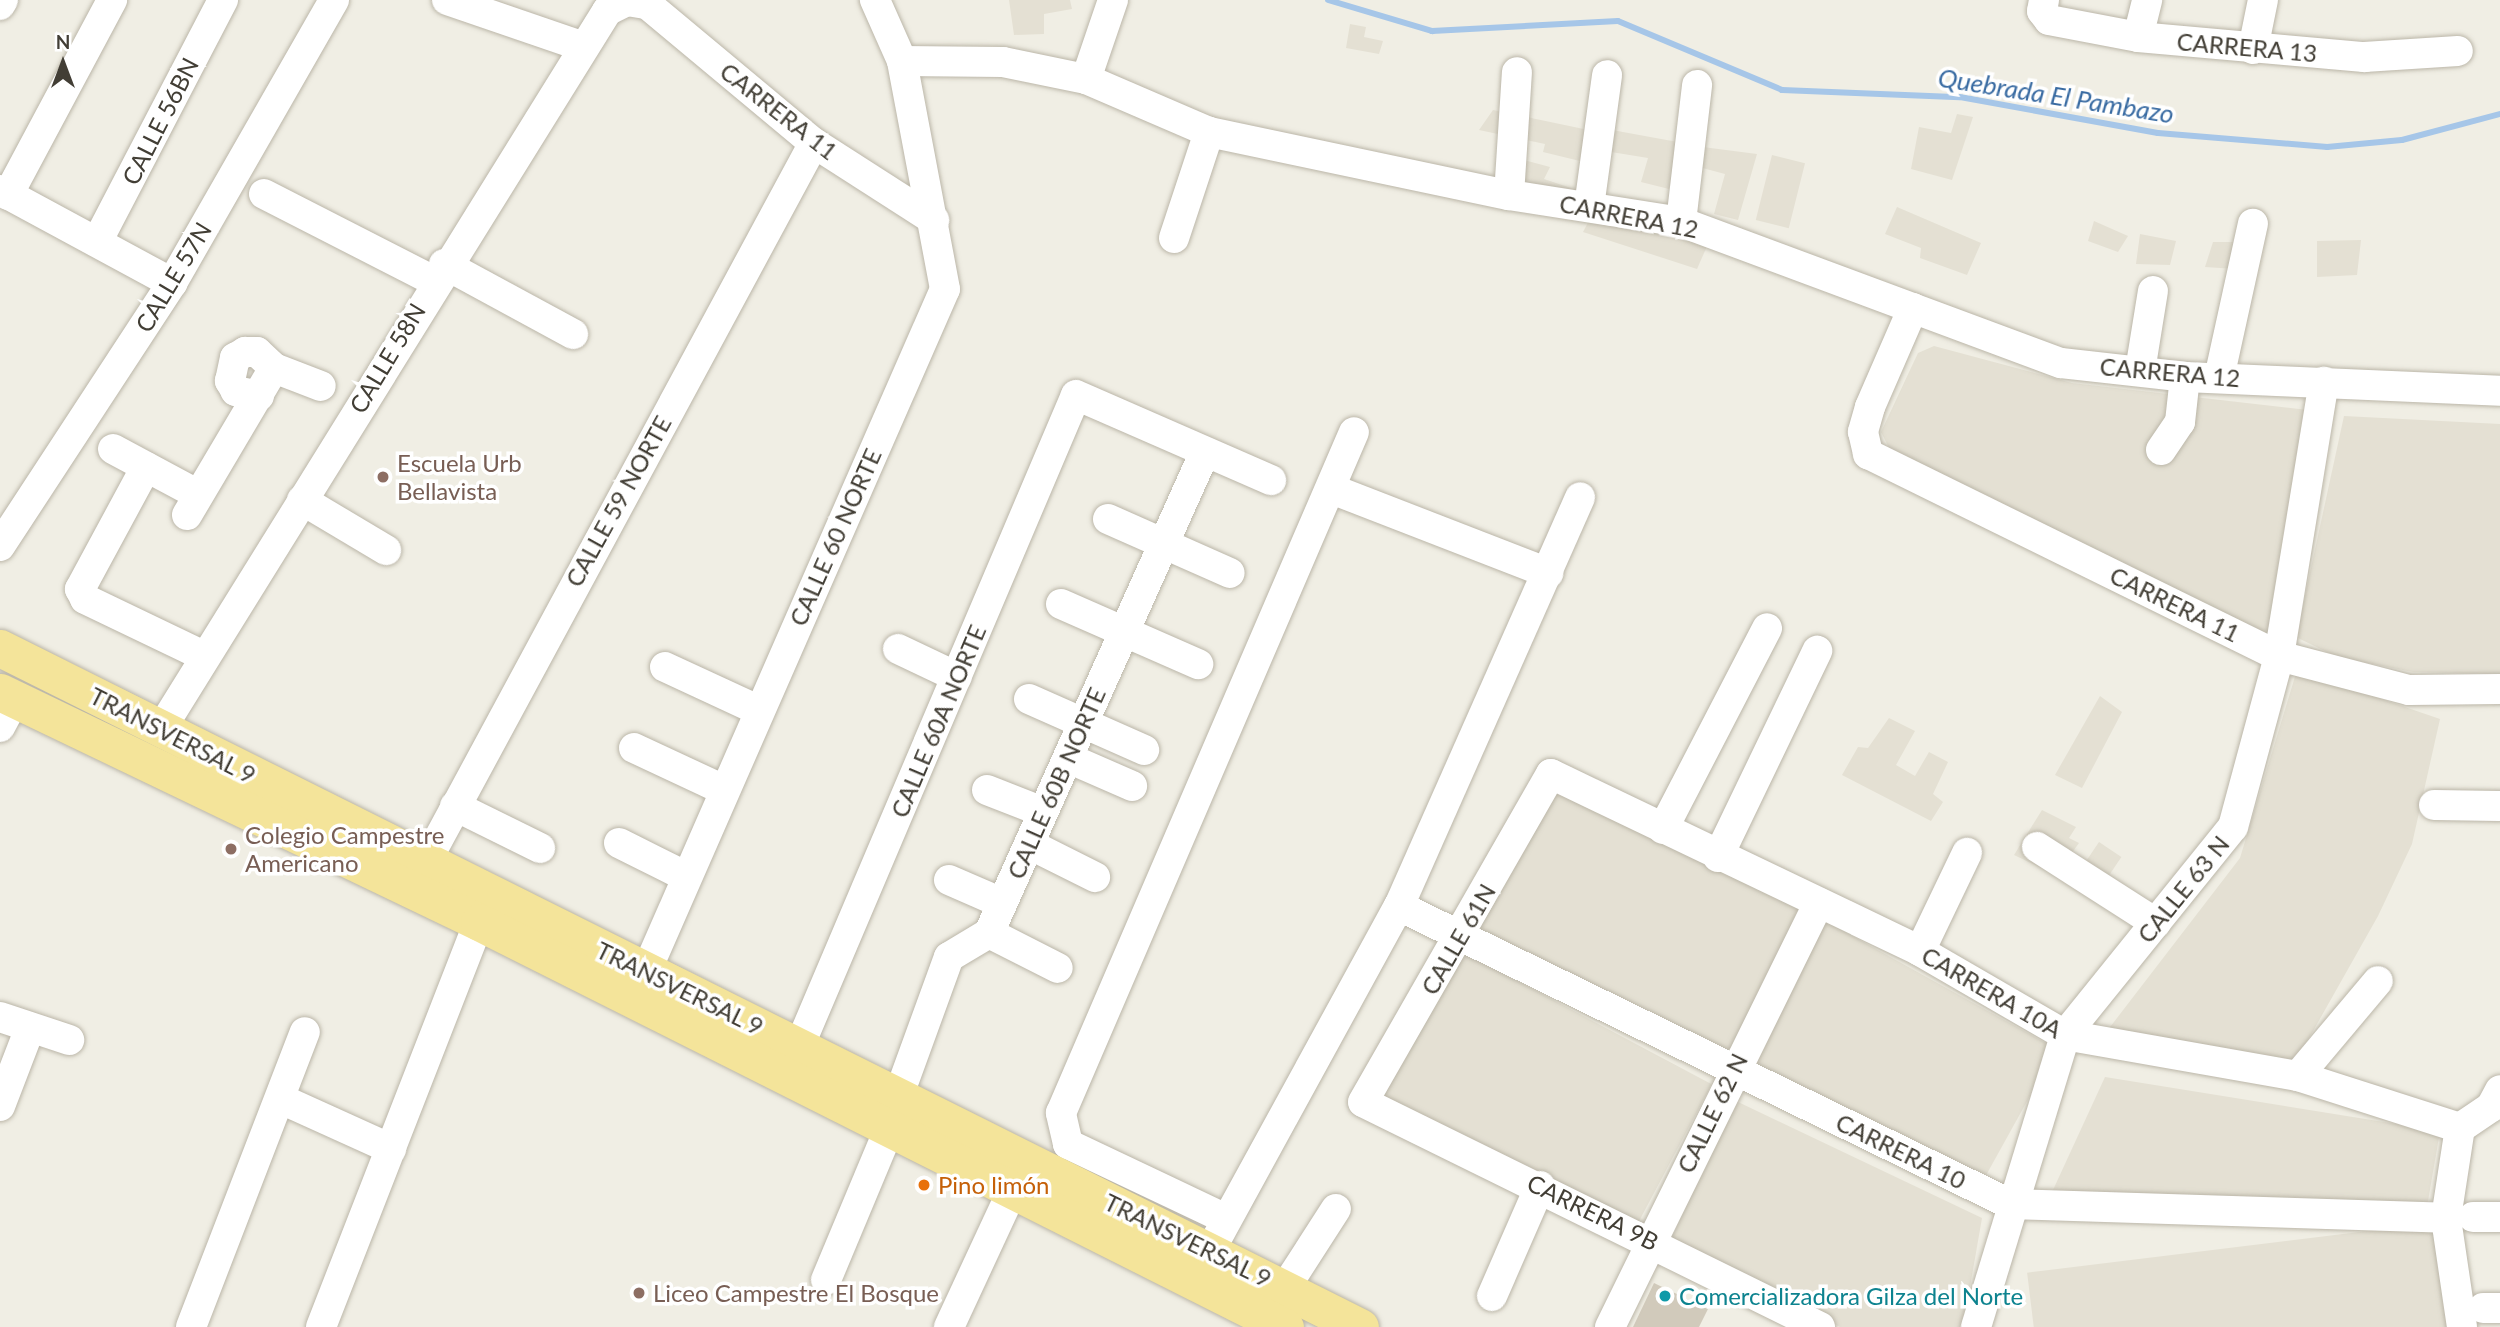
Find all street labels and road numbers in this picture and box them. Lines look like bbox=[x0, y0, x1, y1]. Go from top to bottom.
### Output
street label: CARRERA 13 bbox=[2175, 26, 2319, 68]
street label: CALLE 56BN bbox=[116, 53, 204, 189]
street label: CARRERA 11 bbox=[714, 56, 844, 166]
street label: CARRERA 12 bbox=[1557, 188, 1701, 244]
street label: CALLE 57N bbox=[129, 217, 217, 337]
street label: CALLE 58N bbox=[343, 298, 431, 418]
street label: CARRERA 12 bbox=[2098, 351, 2242, 393]
street label: CALLE 59 NORTE bbox=[559, 411, 677, 591]
street label: CALLE 60 NORTE bbox=[783, 444, 887, 630]
street label: CARRERA 11 bbox=[2105, 560, 2245, 648]
street label: CALLE 60A NORTE bbox=[884, 620, 992, 822]
street label: TRANSVERSAL 9 bbox=[85, 681, 261, 789]
street label: CALLE 60B NORTE bbox=[1001, 683, 1111, 883]
street label: CALLE 63 N bbox=[2131, 830, 2235, 948]
street label: CALLE 61N bbox=[1415, 878, 1501, 1000]
street label: TRANSVERSAL 9 bbox=[591, 935, 769, 1041]
street label: CARRERA 10A bbox=[1917, 940, 2067, 1044]
street label: CALLE 62 N bbox=[1671, 1049, 1753, 1177]
street label: CARRERA 10 bbox=[1831, 1107, 1971, 1195]
street label: CARRERA 9B bbox=[1522, 1168, 1664, 1256]
street label: TRANSVERSAL 9 bbox=[1099, 1187, 1277, 1293]

